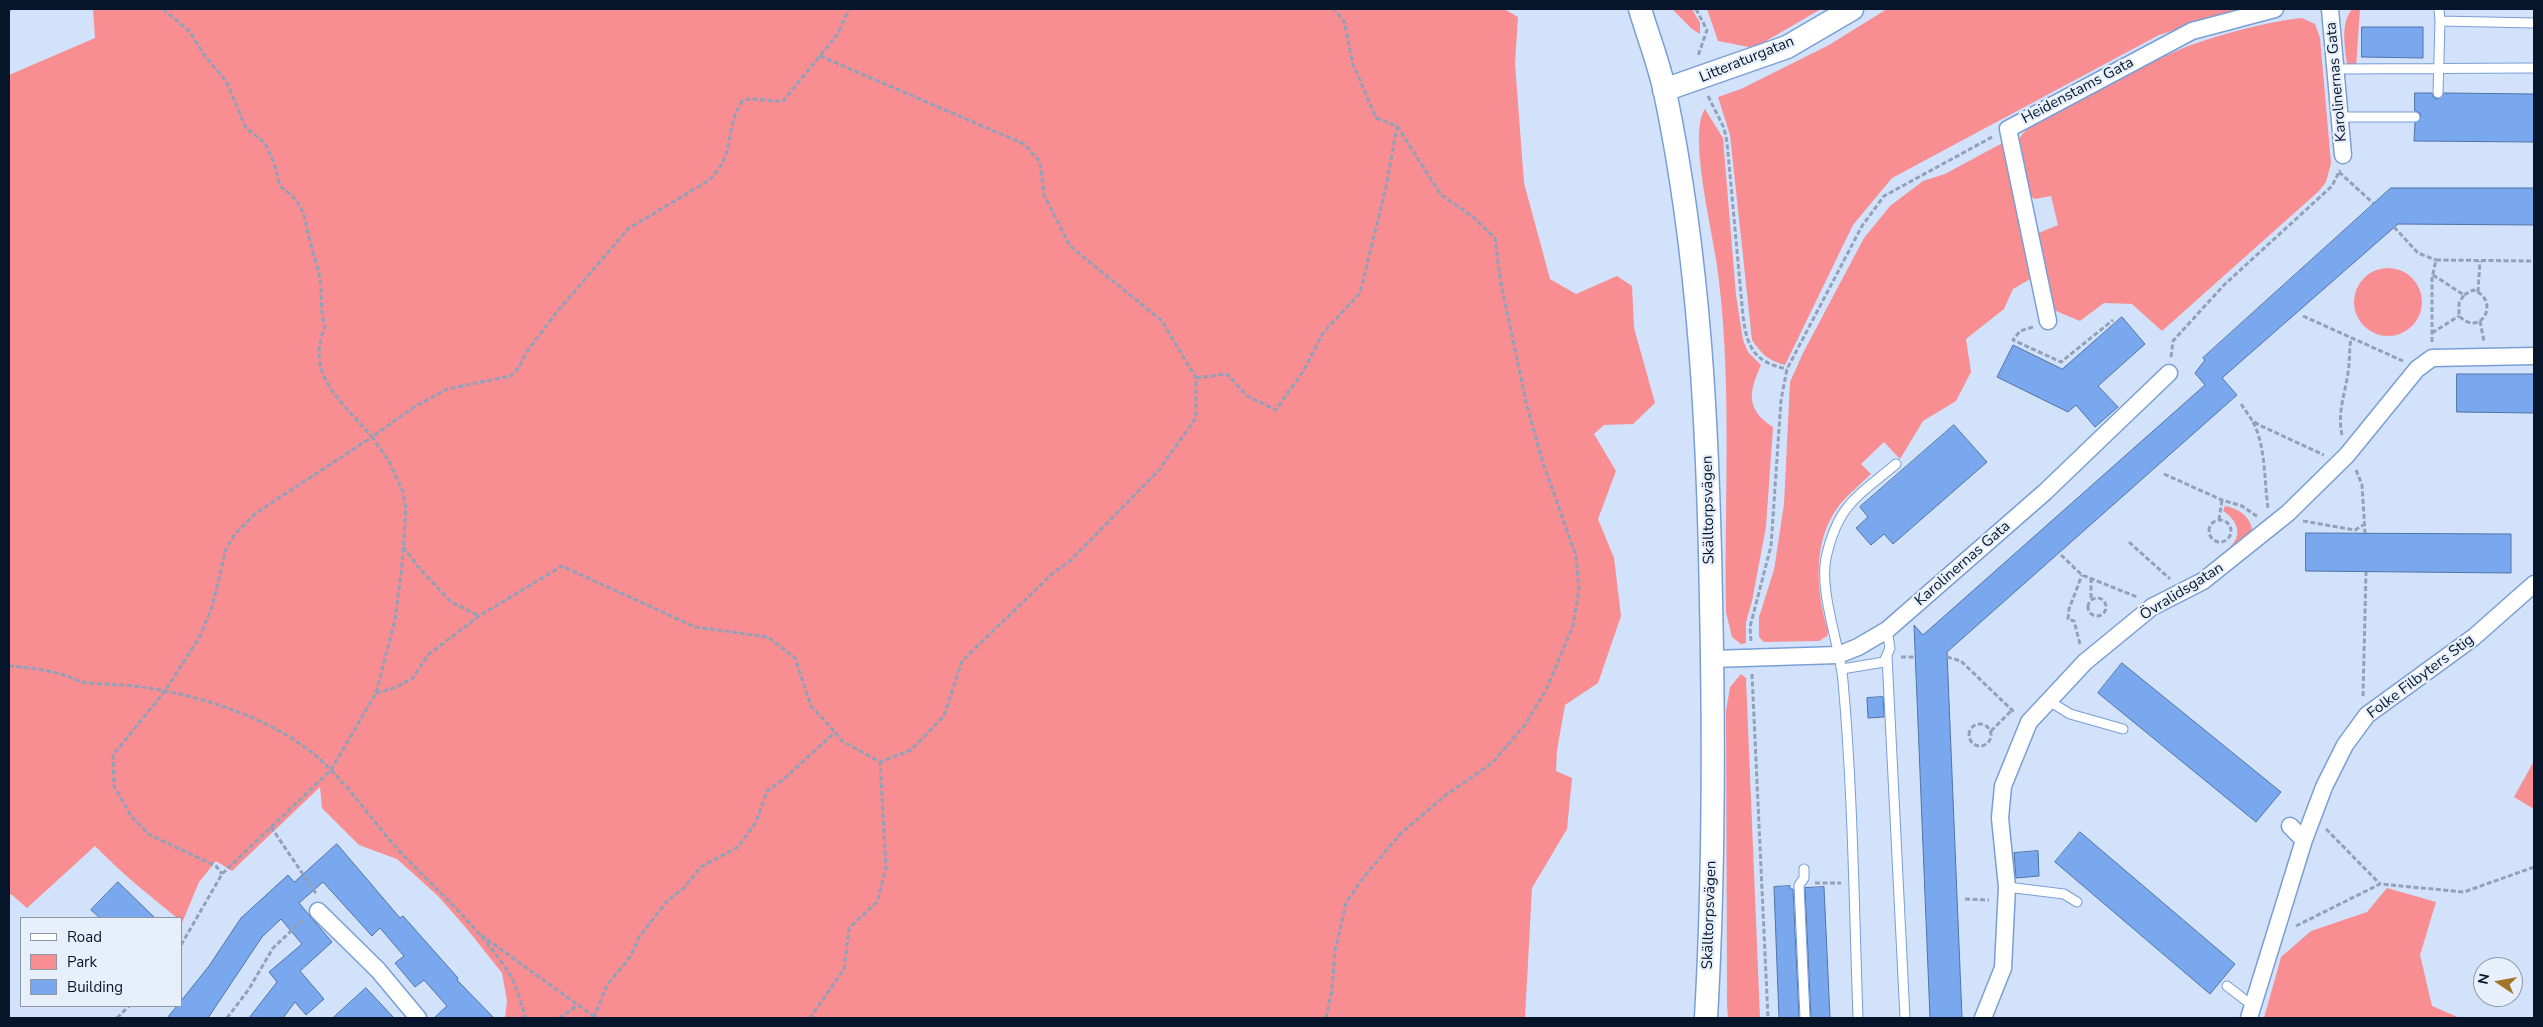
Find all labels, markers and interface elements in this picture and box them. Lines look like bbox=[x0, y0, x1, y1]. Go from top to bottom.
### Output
street label: Karolinernas Gata bbox=[2323, 21, 2351, 143]
street label: Litteraturgatan bbox=[1697, 33, 1797, 87]
street label: Heidenstams Gata bbox=[2019, 54, 2137, 128]
street label: Skälltorpsvägen bbox=[1699, 455, 1719, 565]
street label: Karolinernas Gata bbox=[1912, 518, 2014, 610]
street label: Övralidsgatan bbox=[2137, 559, 2227, 625]
street label: Folke Filbyters Stig bbox=[2364, 631, 2478, 723]
street label: Skälltorpsvägen bbox=[1699, 860, 1721, 970]
legend bbox=[20, 917, 182, 1007]
text: Road bbox=[67, 927, 102, 947]
text: Park bbox=[67, 952, 97, 972]
north arrow bbox=[2473, 957, 2523, 1007]
text: N bbox=[2473, 972, 2494, 986]
text: Building bbox=[67, 977, 123, 997]

